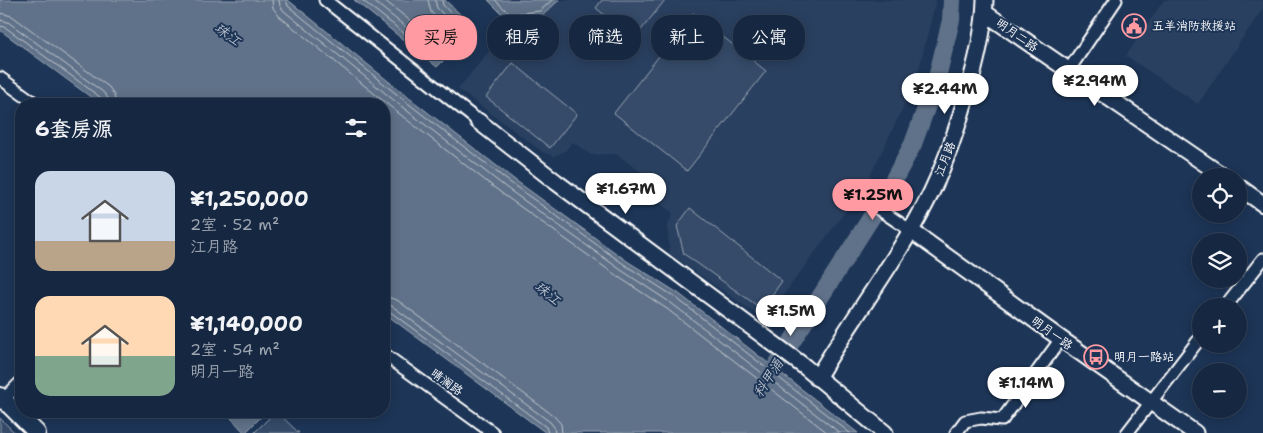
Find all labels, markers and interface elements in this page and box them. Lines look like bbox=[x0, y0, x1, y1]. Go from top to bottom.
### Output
public building icon: 五羊消防救援站 bbox=[1121, 13, 1147, 39]
chip: 买房 bbox=[405, 15, 477, 60]
chip: 租房 bbox=[487, 15, 559, 60]
chip: 筛选 bbox=[569, 15, 641, 60]
chip: 新上 bbox=[651, 15, 723, 60]
chip: 公寓 bbox=[733, 15, 805, 60]
street label: 明月二路 bbox=[993, 15, 1041, 55]
water label: 珠江 bbox=[211, 18, 245, 50]
place label: 五羊消防救援站 bbox=[1152, 18, 1236, 34]
pin: ¥2.94M bbox=[1054, 64, 1136, 107]
text: ¥2.94M bbox=[1063, 70, 1127, 91]
pin: ¥2.44M bbox=[904, 72, 986, 115]
text: ¥2.44M bbox=[913, 78, 977, 99]
icon: filters bbox=[342, 114, 370, 142]
text: 6套房源 bbox=[35, 115, 113, 143]
street label: 江月路 bbox=[931, 139, 959, 179]
map controls bbox=[1192, 168, 1247, 418]
button: locate bbox=[1192, 168, 1247, 223]
pin: ¥1.67M bbox=[585, 172, 667, 215]
text: ¥1.67M bbox=[596, 178, 656, 199]
pin: ¥1.25M bbox=[832, 178, 914, 221]
text: ¥1.25M bbox=[843, 184, 903, 205]
text: ¥1,250,000 bbox=[190, 185, 309, 213]
icon: home bbox=[75, 191, 135, 251]
text: 2室 · 52 m² bbox=[190, 214, 279, 235]
button: layers bbox=[1192, 233, 1247, 288]
text: 江月路 bbox=[190, 236, 238, 257]
water label: 珠江 bbox=[531, 277, 565, 310]
pin: ¥1.5M bbox=[756, 294, 826, 337]
button: + bbox=[1192, 298, 1247, 353]
text: ¥1.5M bbox=[767, 300, 815, 321]
text: ¥1,140,000 bbox=[190, 310, 303, 338]
street label: 明月一路 bbox=[1028, 312, 1076, 354]
icon: home bbox=[75, 316, 135, 376]
text: 2室 · 54 m² bbox=[190, 339, 280, 360]
bus stop icon: 明月一路站 bbox=[1083, 344, 1109, 370]
place label: 明月一路站 bbox=[1114, 349, 1174, 365]
water label: 科甲涌 bbox=[749, 355, 788, 401]
text: 明月一路 bbox=[190, 361, 254, 382]
button: − bbox=[1192, 363, 1247, 418]
street label: 晴澜路 bbox=[428, 365, 466, 399]
pin: ¥1.14M bbox=[985, 366, 1067, 409]
text: ¥1.14M bbox=[998, 372, 1054, 393]

